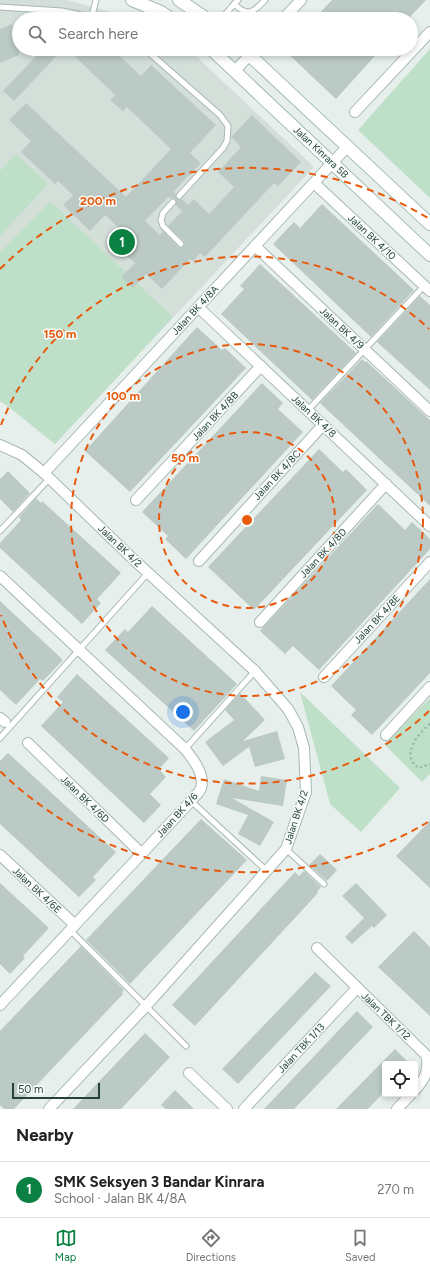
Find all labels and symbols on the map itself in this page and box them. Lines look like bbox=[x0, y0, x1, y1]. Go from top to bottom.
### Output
street label: Jalan Kinrara 5B bbox=[291, 123, 351, 181]
text: 200 m bbox=[80, 194, 116, 208]
street label: Jalan BK 4/10 bbox=[345, 211, 399, 263]
pin: 1 bbox=[109, 227, 135, 257]
street label: Jalan BK 4/8A bbox=[169, 282, 221, 338]
street label: Jalan BK 4/9 bbox=[317, 304, 367, 352]
text: 150 m bbox=[43, 327, 77, 341]
text: 100 m bbox=[106, 389, 140, 403]
street label: Jalan BK 4/8B bbox=[189, 389, 241, 443]
street label: Jalan BK 4/8 bbox=[289, 392, 339, 440]
street label: Jalan BK 4/8C bbox=[251, 447, 303, 503]
text: 50 m bbox=[171, 451, 199, 465]
centre of rings bbox=[240, 513, 254, 527]
street label: Jalan BK 4/2 bbox=[95, 522, 145, 570]
street label: Jalan BK 4/8D bbox=[297, 525, 349, 581]
street label: Jalan BK 4/8E bbox=[351, 592, 403, 646]
your location bbox=[173, 702, 193, 722]
street label: Jalan BK 4/6D bbox=[58, 772, 112, 826]
street label: Jalan BK 4/2 bbox=[281, 788, 311, 846]
street label: Jalan BK 4/6 bbox=[153, 790, 201, 840]
street label: Jalan BK 4/6E bbox=[10, 864, 64, 916]
street label: Jalan TBK 1/12 bbox=[359, 989, 413, 1043]
street label: Jalan TBK 1/13 bbox=[275, 1020, 327, 1076]
scale bar bbox=[12, 1081, 100, 1100]

